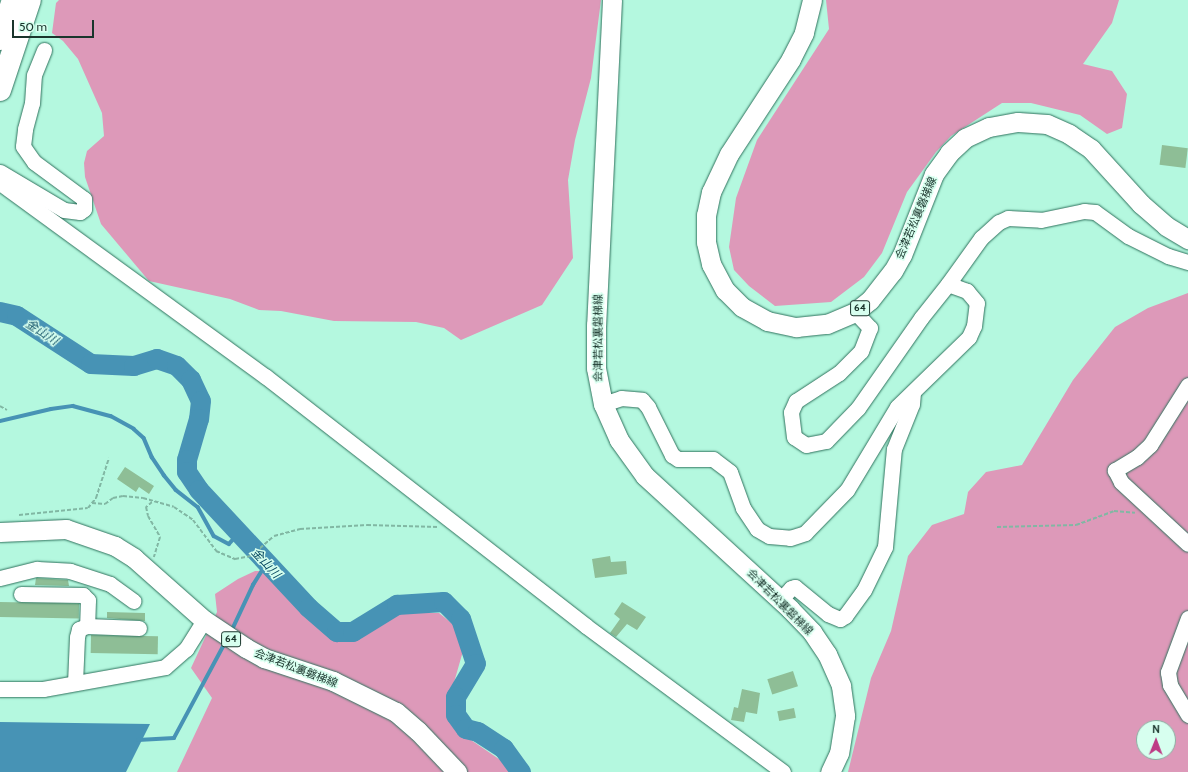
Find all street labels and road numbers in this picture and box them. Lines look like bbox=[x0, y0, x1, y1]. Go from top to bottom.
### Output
street label: 会津若松裏磐梯線 bbox=[893, 175, 939, 261]
street label: 会津若松裏磐梯線 bbox=[591, 294, 605, 382]
road number: 64 bbox=[850, 300, 870, 316]
street label: 会津若松裏磐梯線 bbox=[744, 566, 816, 638]
road number: 64 bbox=[221, 631, 241, 647]
street label: 会津若松裏磐梯線 bbox=[253, 646, 339, 690]

